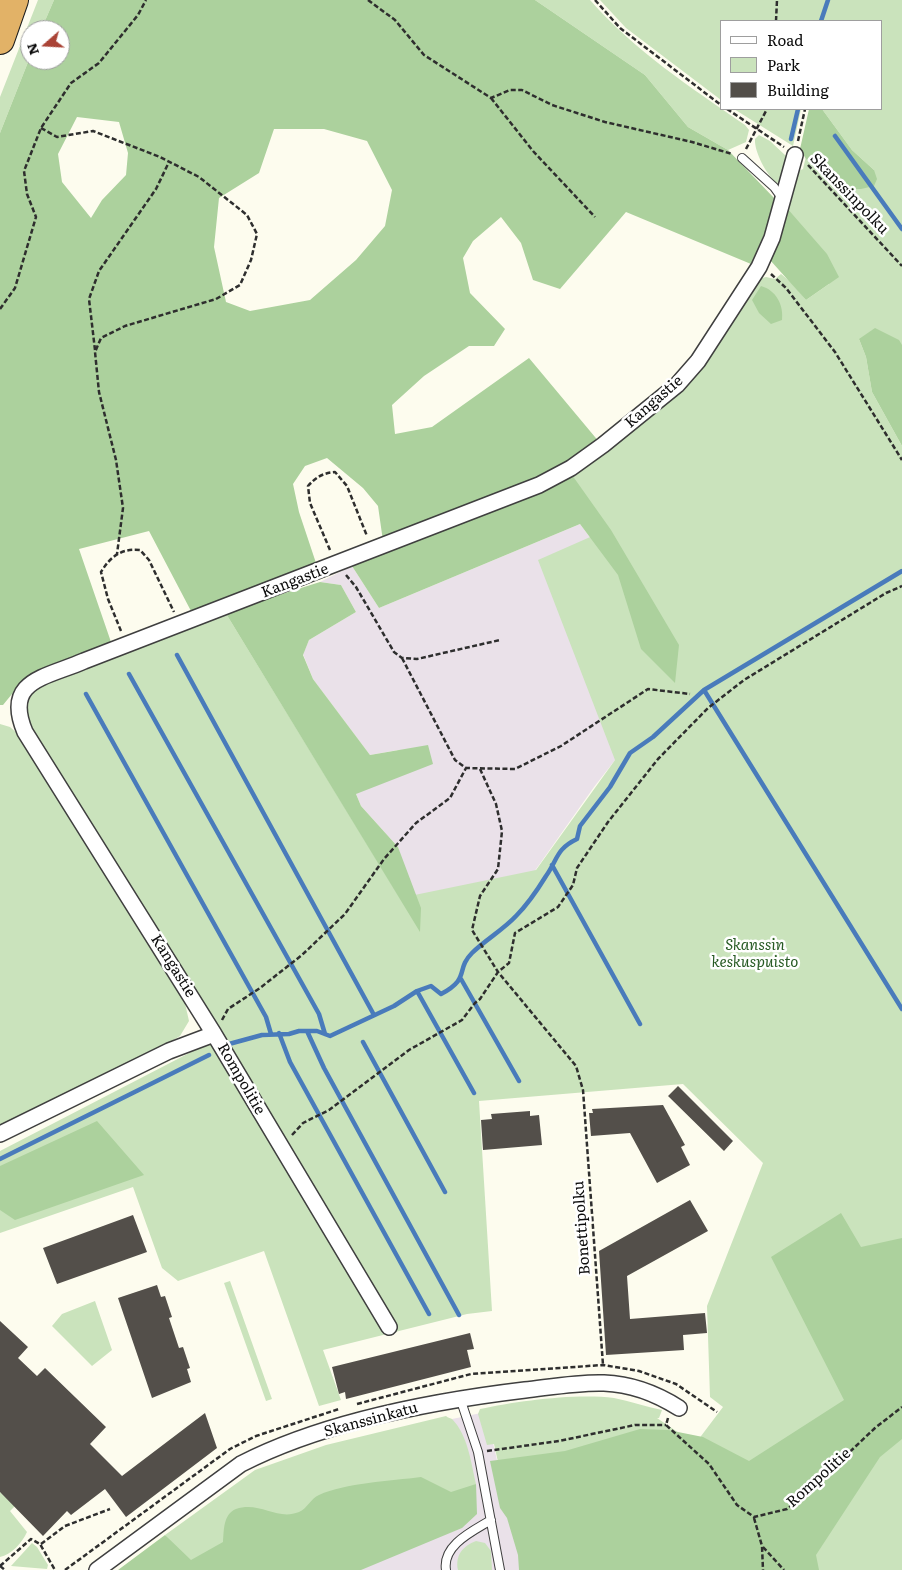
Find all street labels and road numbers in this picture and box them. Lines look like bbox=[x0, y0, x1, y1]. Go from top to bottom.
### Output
street label: Skanssinpolku bbox=[806, 150, 892, 238]
street label: Kangastie bbox=[621, 372, 687, 432]
street label: Kangastie bbox=[259, 560, 331, 602]
street label: Kangastie bbox=[147, 931, 199, 1001]
street label: Rompolitie bbox=[213, 1040, 269, 1118]
street label: Bonettipolku bbox=[570, 1180, 594, 1276]
street label: Skanssinkatu bbox=[322, 1399, 420, 1441]
street label: Rompolitie bbox=[783, 1445, 855, 1511]

